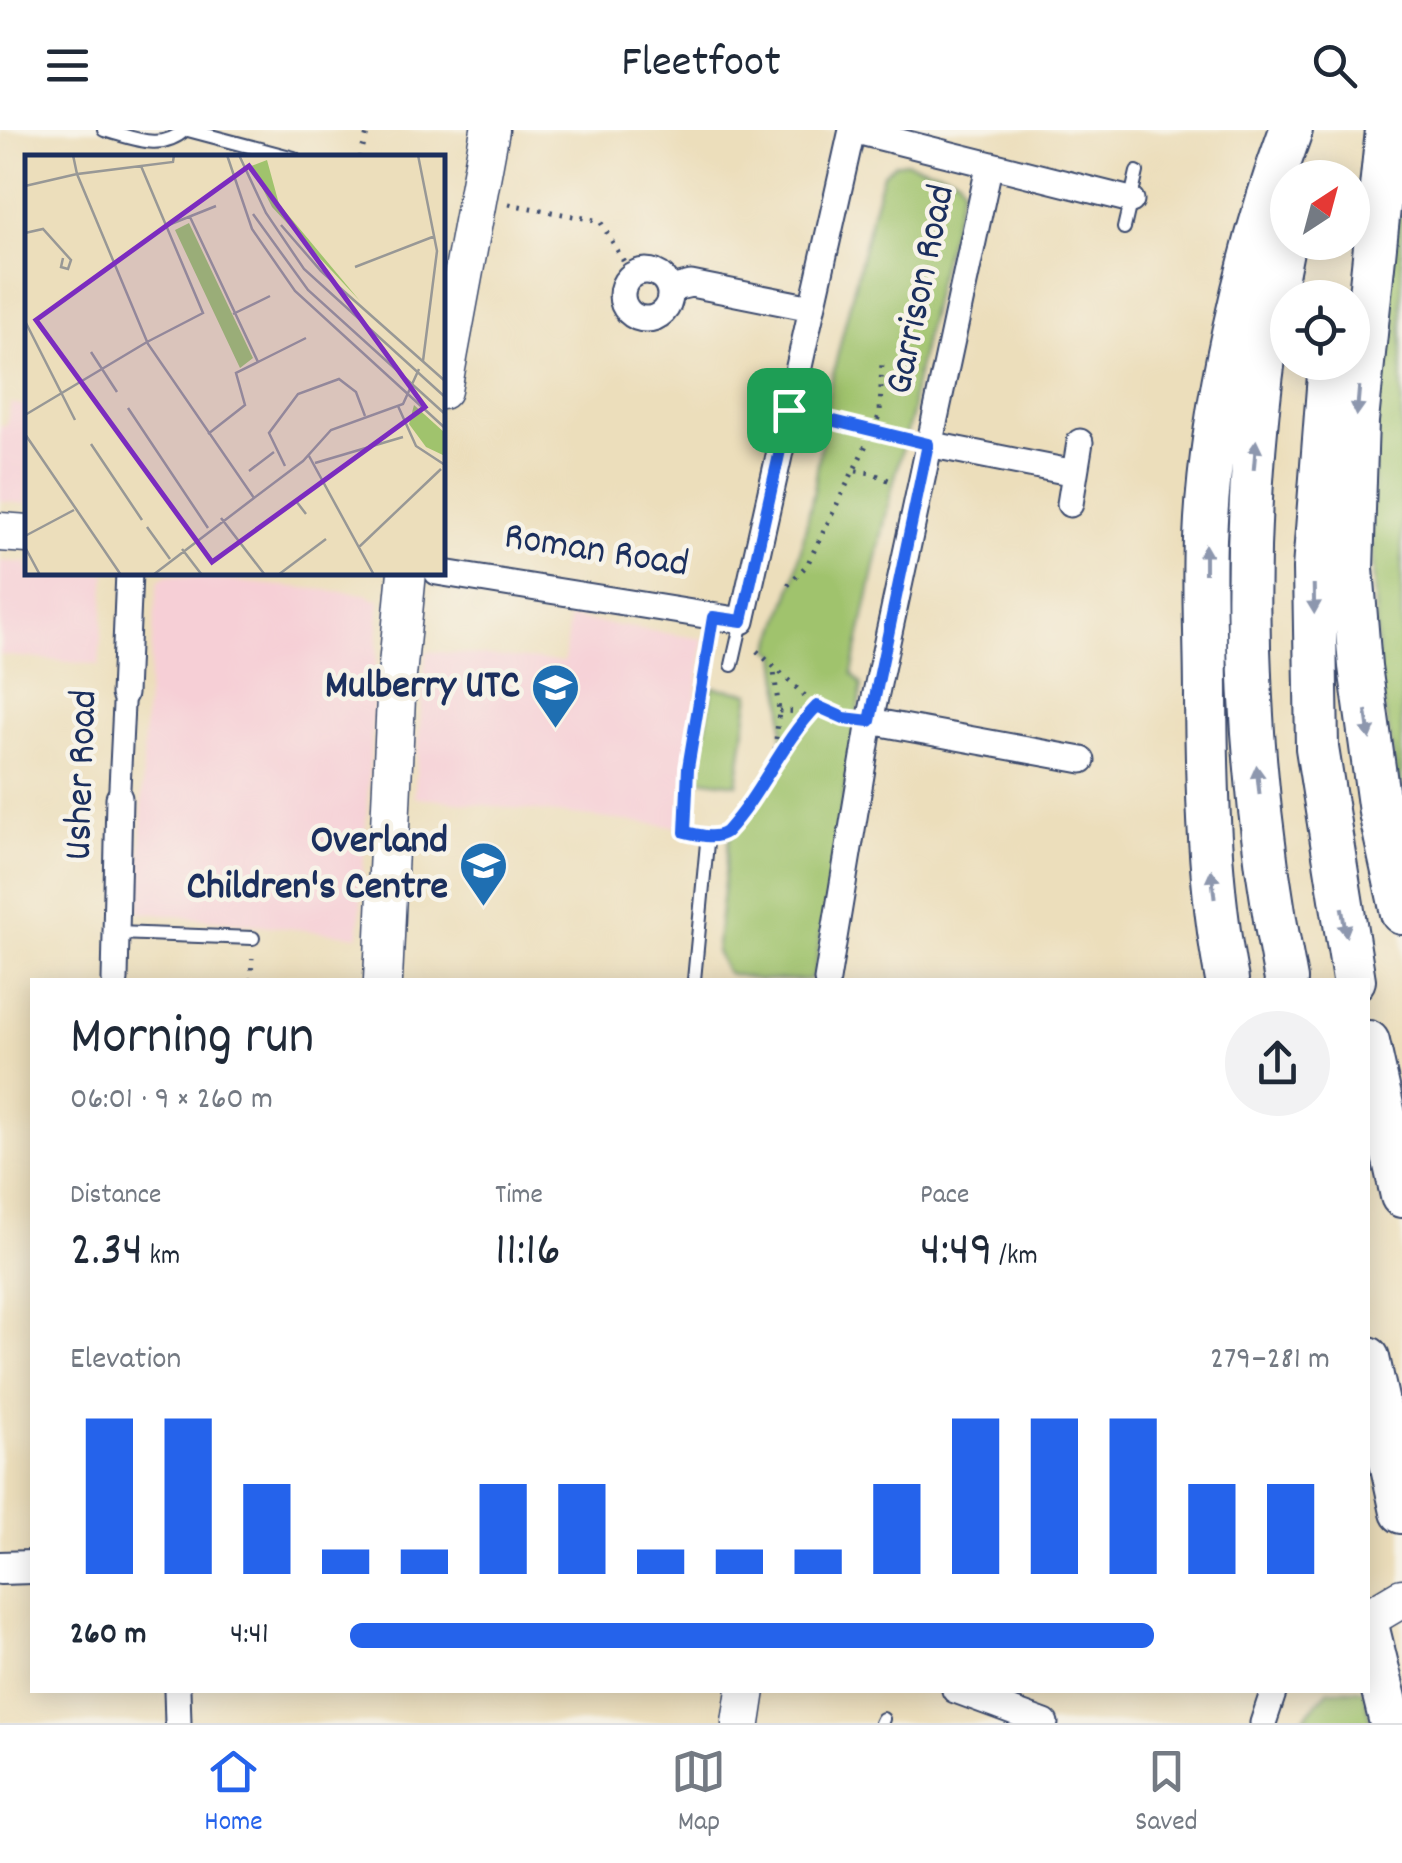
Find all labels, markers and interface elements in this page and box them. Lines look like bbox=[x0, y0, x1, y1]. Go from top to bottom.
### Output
text: Fleetfoot bbox=[621, 33, 781, 97]
icon: menu bbox=[40, 38, 95, 93]
icon: search bbox=[1307, 38, 1362, 93]
inset map bbox=[25, 155, 445, 575]
north arrow bbox=[1270, 160, 1370, 260]
map controls bbox=[1270, 160, 1370, 380]
street label: Garrison Road bbox=[873, 180, 973, 400]
button: locate bbox=[1270, 280, 1370, 380]
pin bbox=[747, 368, 832, 453]
icon: arrive bbox=[762, 383, 817, 438]
one-way arrow bbox=[1350, 385, 1366, 417]
one-way arrow bbox=[1247, 439, 1263, 471]
street label: Roman Road bbox=[500, 510, 692, 596]
one-way arrow bbox=[1197, 542, 1213, 574]
one-way arrow bbox=[1307, 584, 1323, 616]
place label: Mulberry UTC bbox=[325, 660, 520, 717]
school or university icon: Mulberry UTC bbox=[529, 662, 581, 730]
street label: Usher Road bbox=[53, 689, 115, 861]
one-way arrow bbox=[1360, 710, 1376, 741]
one-way arrow bbox=[1249, 763, 1265, 795]
place label: Overland Children's Centre bbox=[186, 815, 448, 918]
school or university icon: Overland Children's Centre bbox=[457, 840, 509, 908]
one-way arrow bbox=[1205, 867, 1221, 899]
one-way arrow bbox=[1336, 907, 1352, 938]
text: Morning run bbox=[70, 1001, 314, 1080]
button: share bbox=[1225, 1011, 1330, 1116]
text: 06:01 · 9 × 260 m bbox=[70, 1078, 273, 1124]
text: Distance bbox=[70, 1177, 161, 1217]
text: Time bbox=[495, 1177, 543, 1217]
text: Pace bbox=[920, 1177, 969, 1217]
text: 2.34 bbox=[70, 1217, 143, 1289]
text: 11:16 bbox=[495, 1217, 561, 1289]
text: 4:49 bbox=[920, 1217, 993, 1289]
text: km bbox=[143, 1238, 180, 1278]
text: /km bbox=[993, 1238, 1038, 1278]
text: Elevation bbox=[70, 1338, 181, 1384]
text: 279–281 m bbox=[1210, 1338, 1330, 1384]
text: 260 m bbox=[70, 1613, 146, 1659]
text: 4:41 bbox=[230, 1613, 269, 1659]
tab: Home bbox=[204, 1744, 263, 1844]
tab: Map bbox=[671, 1744, 726, 1844]
tab: Saved bbox=[1135, 1744, 1198, 1844]

